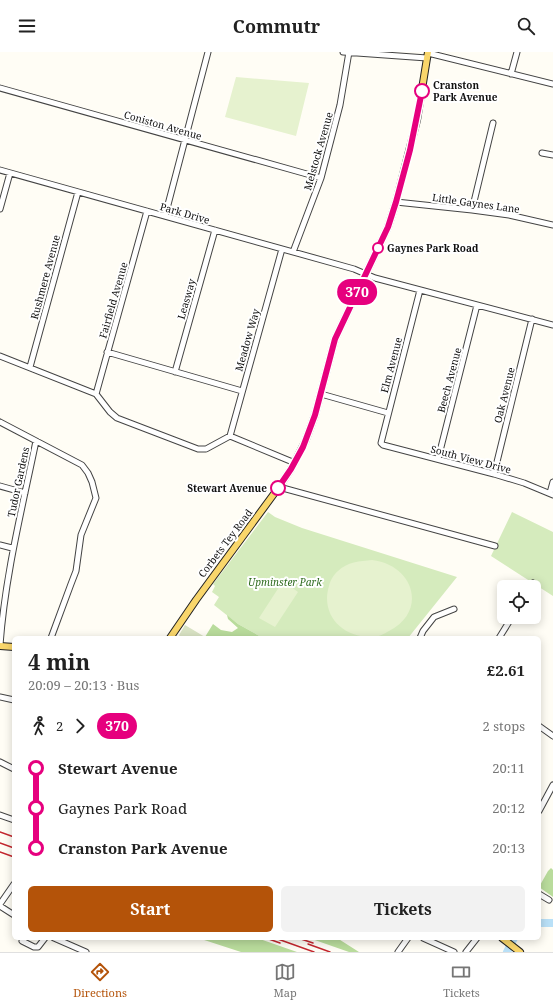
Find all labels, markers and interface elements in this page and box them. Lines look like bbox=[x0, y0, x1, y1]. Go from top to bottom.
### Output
text: Commutr bbox=[233, 14, 320, 38]
icon: menu bbox=[16, 15, 38, 37]
icon: search bbox=[515, 15, 537, 37]
place label: Cranston Park Avenue bbox=[433, 78, 498, 104]
marker: Cranston Park Avenue bbox=[414, 83, 430, 99]
street label: Coniston Avenue bbox=[123, 107, 203, 143]
street label: Melstock Avenue bbox=[300, 110, 336, 192]
street label: Little Gaynes Lane bbox=[431, 190, 521, 216]
street label: Park Drive bbox=[158, 199, 212, 227]
street label: Rushmere Avenue bbox=[27, 233, 63, 321]
place label: Gaynes Park Road bbox=[387, 241, 479, 255]
marker: Gaynes Park Road bbox=[372, 242, 384, 254]
street label: Fairfield Avenue bbox=[95, 260, 131, 340]
street label: Leasway bbox=[174, 277, 199, 321]
line badge: 370 bbox=[334, 279, 380, 305]
text: 370 bbox=[345, 282, 369, 301]
street label: Meadow Way bbox=[231, 307, 263, 373]
street label: Elm Avenue bbox=[377, 336, 405, 394]
street label: Beech Avenue bbox=[434, 346, 464, 414]
street label: Oak Avenue bbox=[490, 366, 518, 424]
street label: South View Drive bbox=[429, 442, 513, 476]
street label: Tudor Gardens bbox=[4, 445, 32, 518]
marker: Stewart Avenue bbox=[270, 480, 286, 496]
place label: Stewart Avenue bbox=[187, 481, 267, 495]
street label: Corbets Tey Road bbox=[195, 506, 255, 580]
park label: Upminster Park bbox=[248, 575, 322, 589]
map controls bbox=[497, 580, 541, 624]
button: locate bbox=[497, 580, 541, 624]
text: 4 min bbox=[28, 646, 90, 676]
text: £2.61 bbox=[487, 660, 525, 680]
text: 20:09 – 20:13 · Bus bbox=[28, 676, 139, 694]
icon: walk bbox=[28, 715, 50, 737]
icon: forward bbox=[69, 715, 91, 737]
text: 370 bbox=[105, 716, 129, 735]
text: 2 bbox=[56, 717, 63, 735]
text: 2 stops bbox=[483, 717, 525, 735]
text: Stewart Avenue bbox=[58, 758, 178, 778]
text: 20:11 bbox=[492, 759, 525, 777]
text: Gaynes Park Road bbox=[58, 798, 187, 818]
text: 20:12 bbox=[492, 799, 525, 817]
text: Cranston Park Avenue bbox=[58, 838, 228, 858]
text: 20:13 bbox=[492, 839, 525, 857]
button: Start bbox=[28, 886, 273, 932]
button: Tickets bbox=[281, 886, 525, 932]
tab: Directions bbox=[73, 961, 127, 1000]
tab: Map bbox=[273, 961, 297, 1000]
tab: Tickets bbox=[443, 961, 480, 1000]

